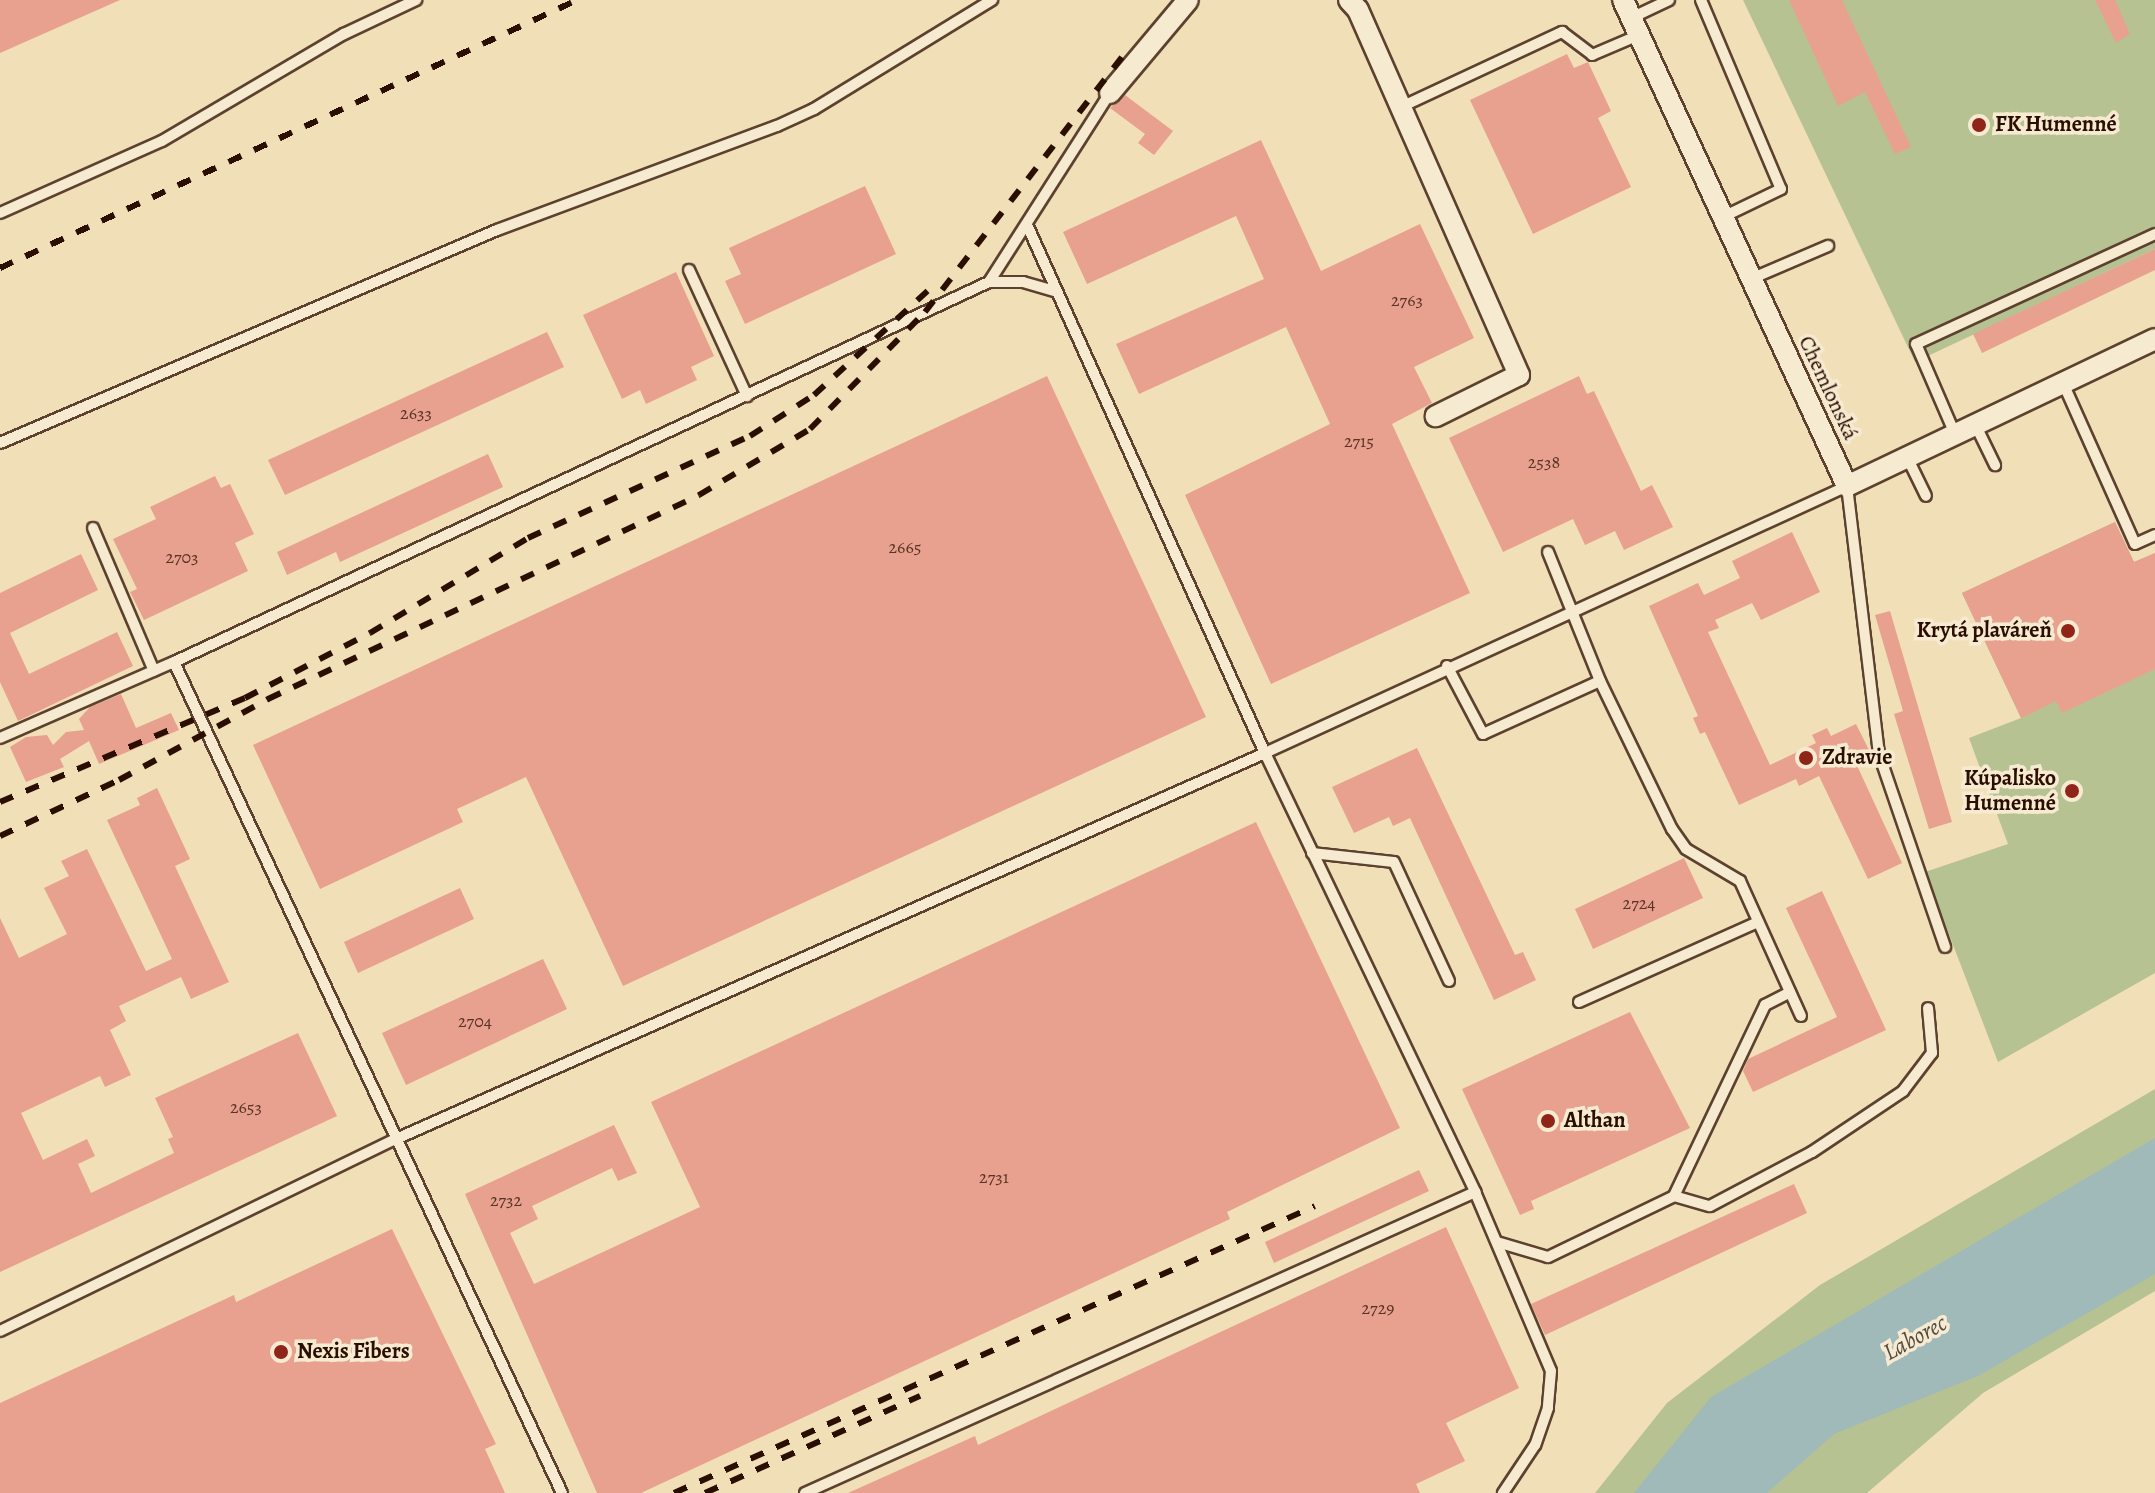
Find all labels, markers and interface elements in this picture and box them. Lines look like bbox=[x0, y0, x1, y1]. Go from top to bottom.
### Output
place label: FK Humenné bbox=[1995, 112, 2117, 138]
marker: FK Humenné bbox=[1970, 116, 1988, 134]
house number: 2763 bbox=[1391, 289, 1423, 311]
street label: Chemlonská bbox=[1792, 332, 1864, 444]
house number: 2633 bbox=[400, 402, 432, 424]
house number: 2715 bbox=[1344, 430, 1374, 452]
house number: 2538 bbox=[1528, 451, 1560, 473]
house number: 2665 bbox=[889, 536, 921, 558]
house number: 2703 bbox=[165, 546, 199, 568]
place label: Krytá plaváreň bbox=[1917, 618, 2052, 644]
marker: Krytá plaváreň bbox=[2059, 622, 2077, 640]
place label: Zdravie bbox=[1822, 745, 1892, 771]
marker: Zdravie bbox=[1797, 749, 1815, 767]
place label: Kúpalisko Humenné bbox=[1964, 765, 2056, 816]
marker: Kúpalisko Humenné bbox=[2063, 782, 2081, 800]
house number: 2724 bbox=[1623, 892, 1655, 914]
house number: 2704 bbox=[458, 1010, 492, 1032]
house number: 2653 bbox=[230, 1096, 262, 1118]
place label: Althan bbox=[1564, 1108, 1626, 1134]
marker: Althan bbox=[1539, 1112, 1557, 1130]
house number: 2731 bbox=[979, 1166, 1009, 1188]
house number: 2732 bbox=[490, 1189, 522, 1211]
house number: 2729 bbox=[1362, 1297, 1394, 1319]
water label: Laborec bbox=[1878, 1309, 1952, 1367]
place label: Nexis Fibers bbox=[297, 1339, 410, 1365]
marker: Nexis Fibers bbox=[272, 1343, 290, 1361]

